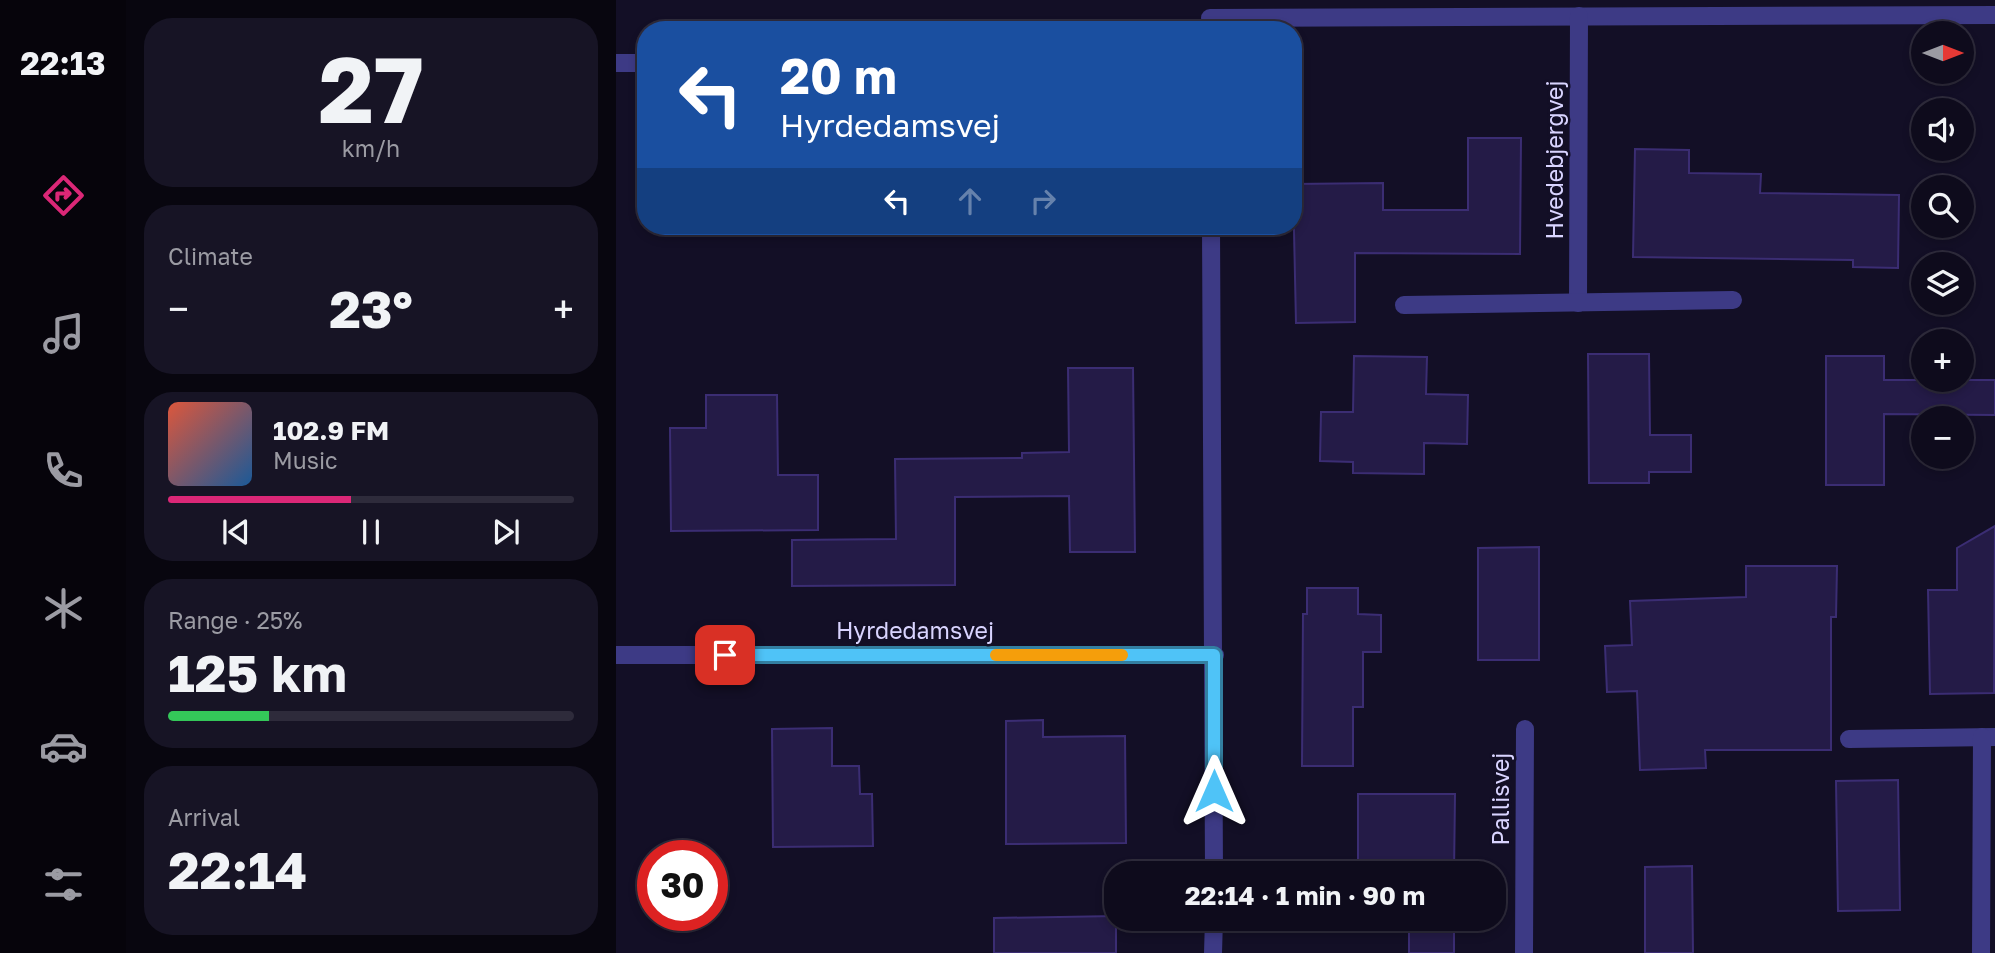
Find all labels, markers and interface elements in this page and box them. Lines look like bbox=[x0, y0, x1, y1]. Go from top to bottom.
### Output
north arrow bbox=[1911, 21, 1974, 84]
map controls bbox=[1911, 21, 1974, 469]
text: 27 bbox=[318, 34, 424, 143]
text: 22:13 bbox=[20, 44, 106, 82]
text: 20 m bbox=[780, 46, 897, 105]
icon: left bbox=[665, 49, 756, 140]
street label: Hvedebjergvej bbox=[1540, 80, 1568, 240]
button: sound bbox=[1911, 98, 1974, 161]
text: Hyrdedamsvej bbox=[780, 106, 1000, 144]
text: km/h bbox=[342, 134, 400, 162]
icon: directions bbox=[39, 171, 88, 220]
button: search bbox=[1911, 175, 1974, 238]
icon: left bbox=[878, 182, 916, 220]
icon: ahead bbox=[951, 182, 989, 220]
icon: right bbox=[1024, 182, 1062, 220]
text: Climate bbox=[168, 242, 253, 270]
button: layers bbox=[1911, 252, 1974, 315]
text: 23° bbox=[329, 277, 413, 339]
text: − bbox=[168, 286, 189, 331]
text: + bbox=[553, 286, 574, 331]
icon: music bbox=[39, 309, 88, 358]
button: + bbox=[1911, 329, 1974, 392]
button: − bbox=[1911, 406, 1974, 469]
text: 102.9 FM bbox=[273, 415, 389, 446]
icon: phone bbox=[39, 446, 88, 495]
text: Music bbox=[273, 446, 338, 474]
icon: previous bbox=[217, 513, 255, 551]
icon: pause bbox=[352, 513, 390, 551]
icon: next bbox=[487, 513, 525, 551]
icon: climate bbox=[39, 584, 88, 633]
text: Range · 25% bbox=[168, 606, 302, 634]
street label: Hyrdedamsvej bbox=[836, 616, 994, 644]
pin bbox=[695, 625, 755, 685]
icon: arrive bbox=[706, 636, 744, 674]
text: 125 km bbox=[168, 641, 347, 703]
icon: car bbox=[39, 722, 88, 771]
street label: Pallisvej bbox=[1486, 753, 1514, 845]
position arrow bbox=[1177, 754, 1251, 828]
text: Arrival bbox=[168, 803, 240, 831]
text: 22:14 bbox=[168, 838, 307, 900]
speed limit sign: 30 bbox=[637, 840, 728, 931]
icon: filters bbox=[39, 860, 88, 909]
text: 22:14 · 1 min · 90 m bbox=[1185, 880, 1425, 911]

